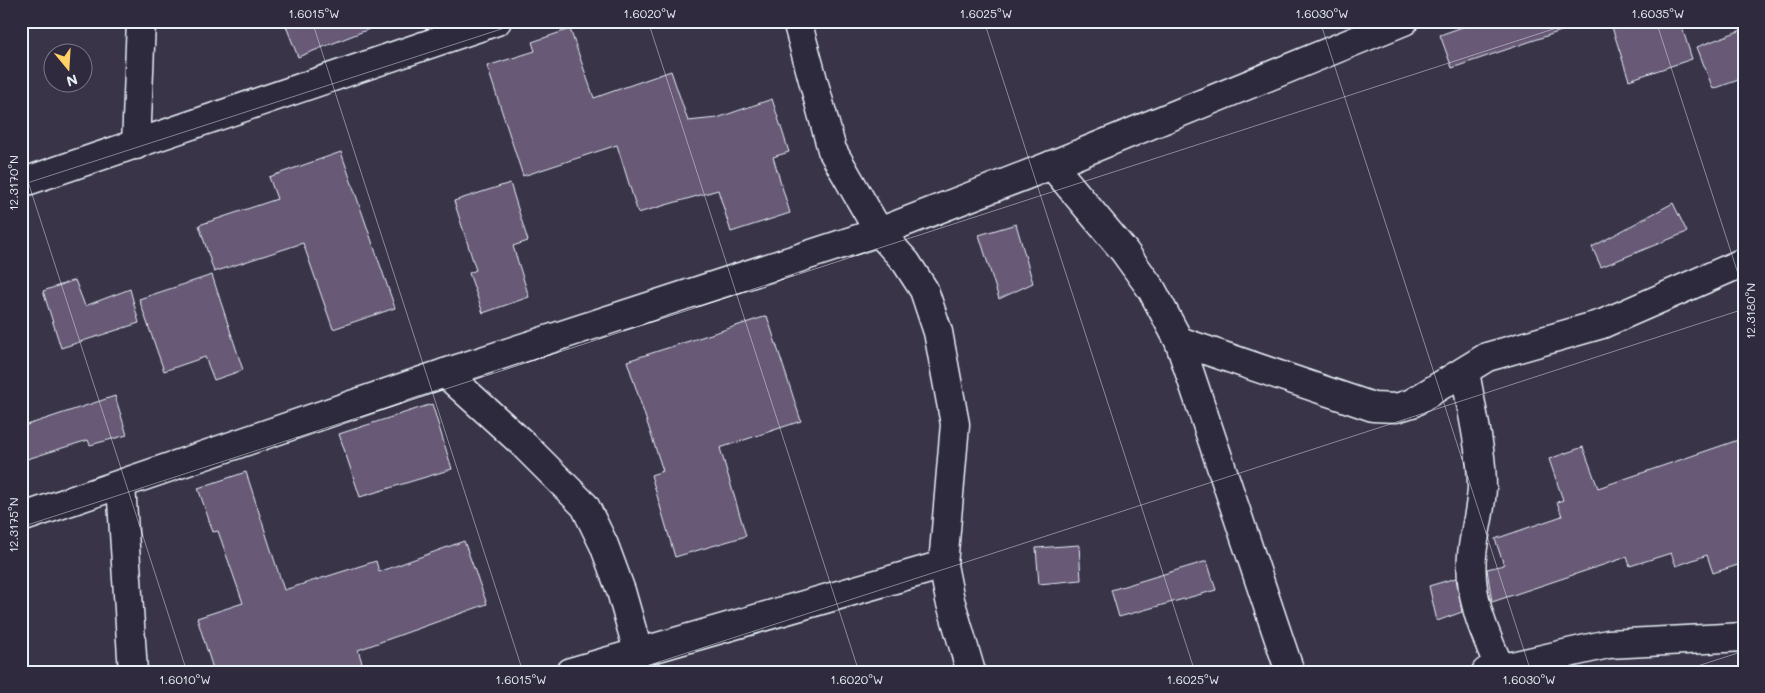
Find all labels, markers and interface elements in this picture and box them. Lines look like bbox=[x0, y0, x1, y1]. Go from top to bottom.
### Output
text: 1.6015°W bbox=[288, 5, 340, 21]
text: 1.6020°W bbox=[624, 5, 676, 21]
text: 1.6025°W bbox=[960, 5, 1012, 21]
text: 1.6030°W bbox=[1295, 5, 1349, 21]
text: 1.6035°W bbox=[1632, 5, 1684, 21]
north arrow bbox=[42, 42, 92, 92]
text: N bbox=[64, 70, 80, 92]
text: 12.3170°N bbox=[5, 155, 21, 211]
text: 12.3180°N bbox=[1742, 283, 1758, 339]
text: 12.3175°N bbox=[5, 497, 21, 553]
text: 1.6010°W bbox=[159, 671, 211, 687]
text: 1.6015°W bbox=[495, 671, 547, 687]
text: 1.6020°W bbox=[831, 671, 883, 687]
text: 1.6025°W bbox=[1167, 671, 1219, 687]
text: 1.6030°W bbox=[1502, 671, 1556, 687]

